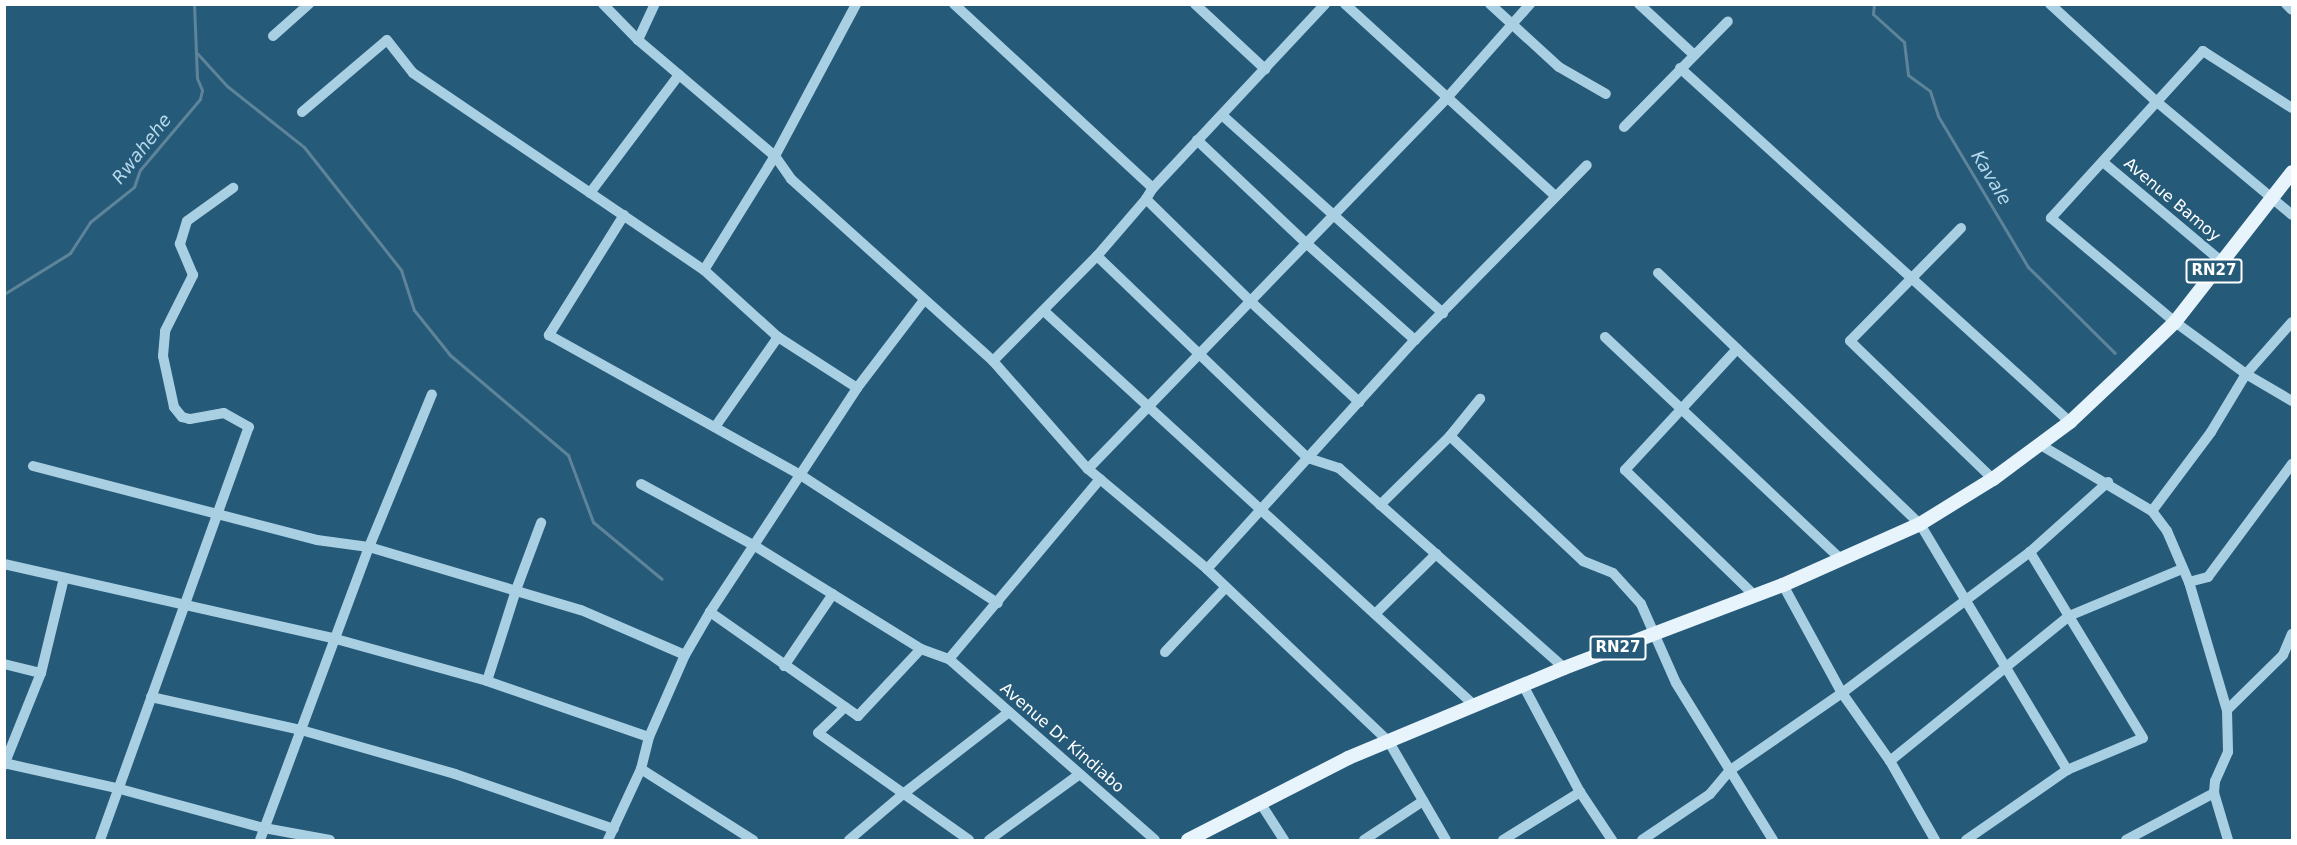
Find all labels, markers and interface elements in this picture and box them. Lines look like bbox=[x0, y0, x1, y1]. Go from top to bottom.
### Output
water label: Rwahehe bbox=[108, 110, 176, 188]
water label: Kavale bbox=[1966, 147, 2016, 209]
street label: Avenue Bamoy bbox=[2120, 154, 2224, 246]
road number: RN27 bbox=[2186, 259, 2242, 283]
road number: RN27 bbox=[1590, 636, 1646, 660]
street label: Avenue Dr Kindiabo bbox=[996, 679, 1128, 797]

